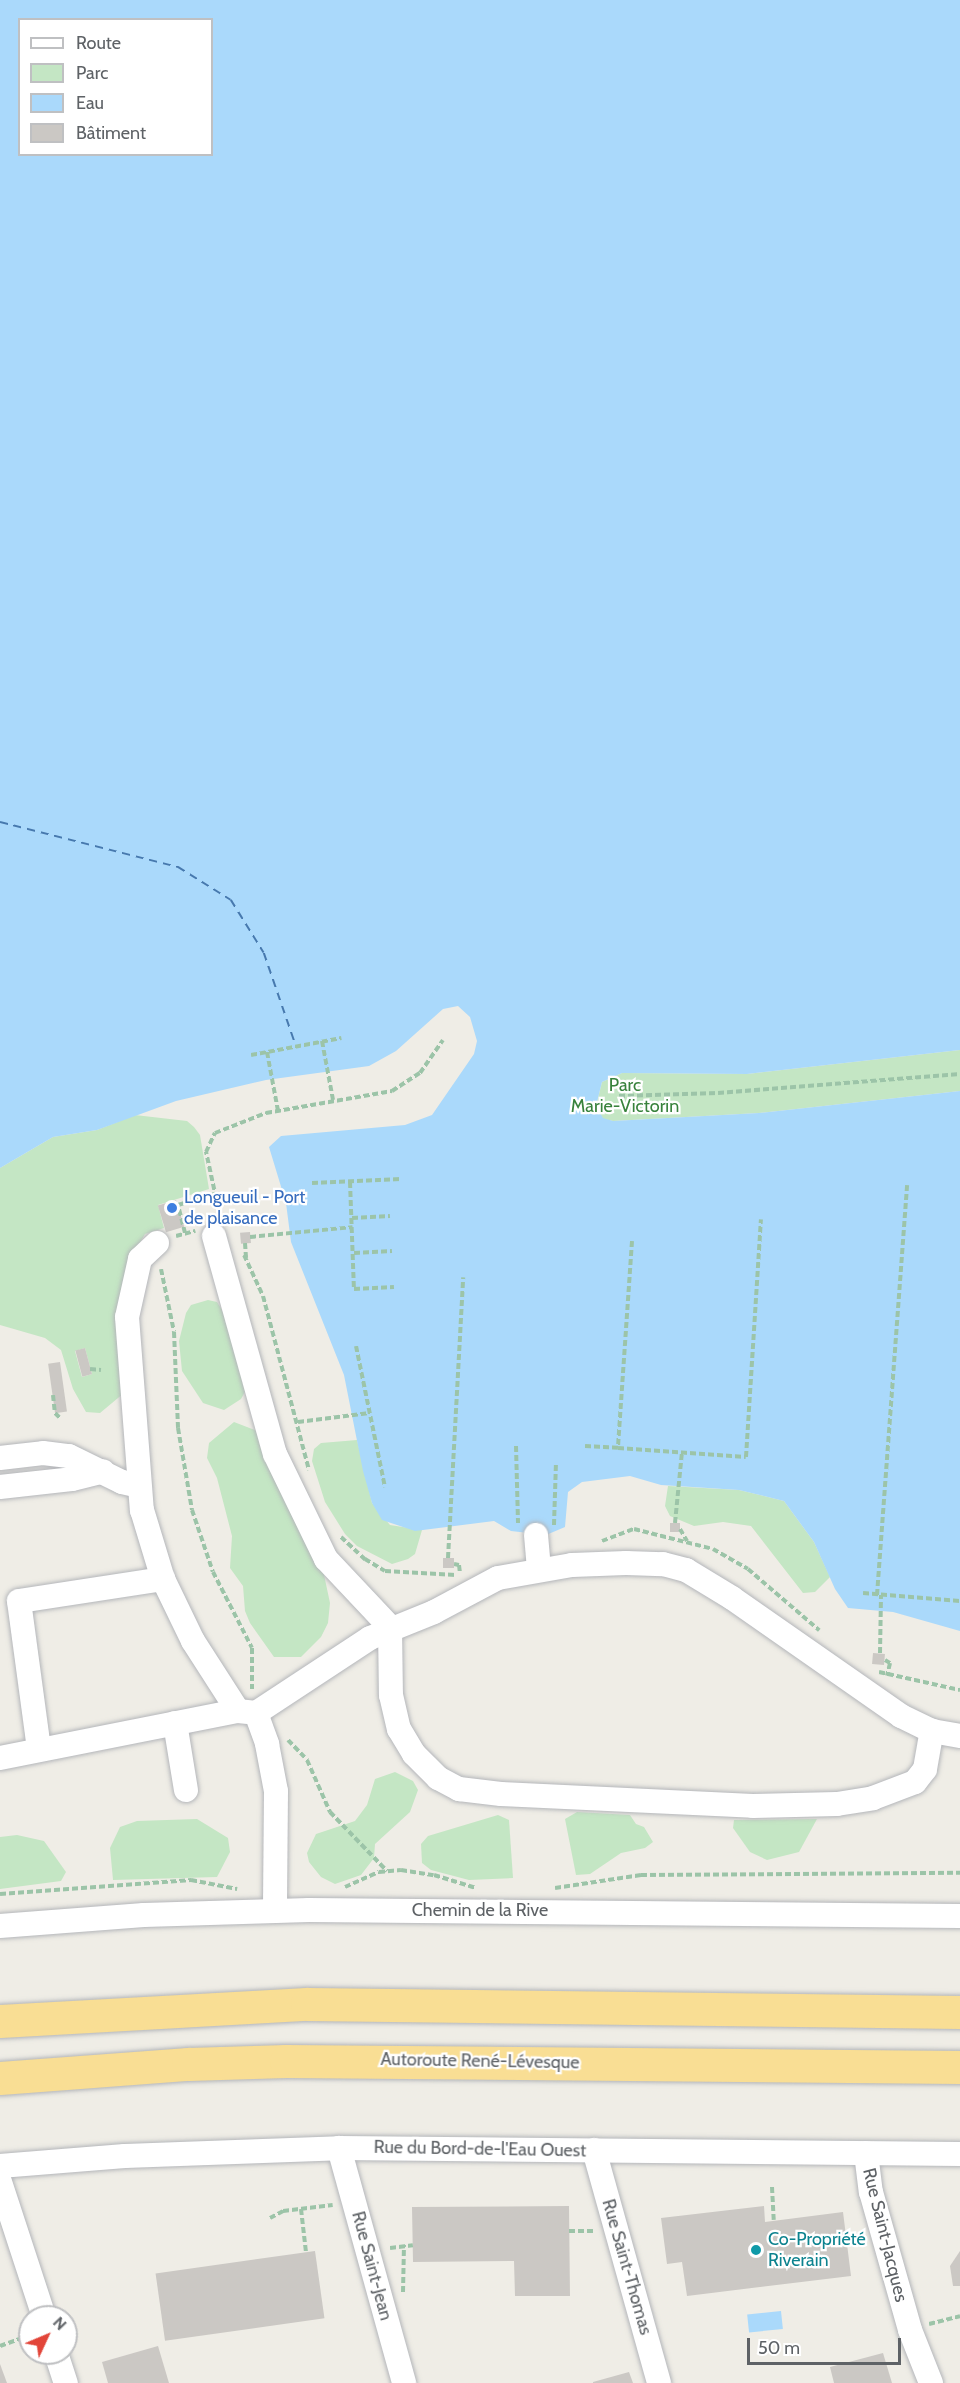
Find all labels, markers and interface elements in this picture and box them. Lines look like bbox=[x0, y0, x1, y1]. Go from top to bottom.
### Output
legend bbox=[18, 18, 213, 156]
text: Route bbox=[76, 32, 121, 54]
text: Parc bbox=[76, 62, 108, 84]
text: Eau bbox=[76, 92, 104, 114]
text: Bâtiment bbox=[76, 122, 146, 144]
park label: Parc Marie-Victorin bbox=[571, 1075, 679, 1118]
place label: Longueuil - Port de plaisance bbox=[184, 1187, 305, 1230]
marker: Longueuil - Port de plaisance bbox=[165, 1201, 179, 1215]
street label: Chemin de la Rive bbox=[412, 1899, 548, 1921]
street label: Autoroute René-Lévesque bbox=[380, 2048, 580, 2074]
street label: Rue du Bord-de-l'Eau Ouest bbox=[374, 2136, 586, 2162]
street label: Rue Saint-Jacques bbox=[858, 2166, 912, 2304]
street label: Rue Saint-Thomas bbox=[597, 2197, 657, 2337]
street label: Rue Saint-Jean bbox=[347, 2209, 397, 2323]
place label: Co-Propriété Riverain bbox=[768, 2229, 866, 2272]
marker: Co-Propriété Riverain bbox=[749, 2243, 763, 2257]
north arrow bbox=[18, 2305, 78, 2365]
text: N bbox=[49, 2313, 71, 2334]
scale bar bbox=[750, 2326, 904, 2364]
text: 50 m bbox=[758, 2337, 800, 2359]

